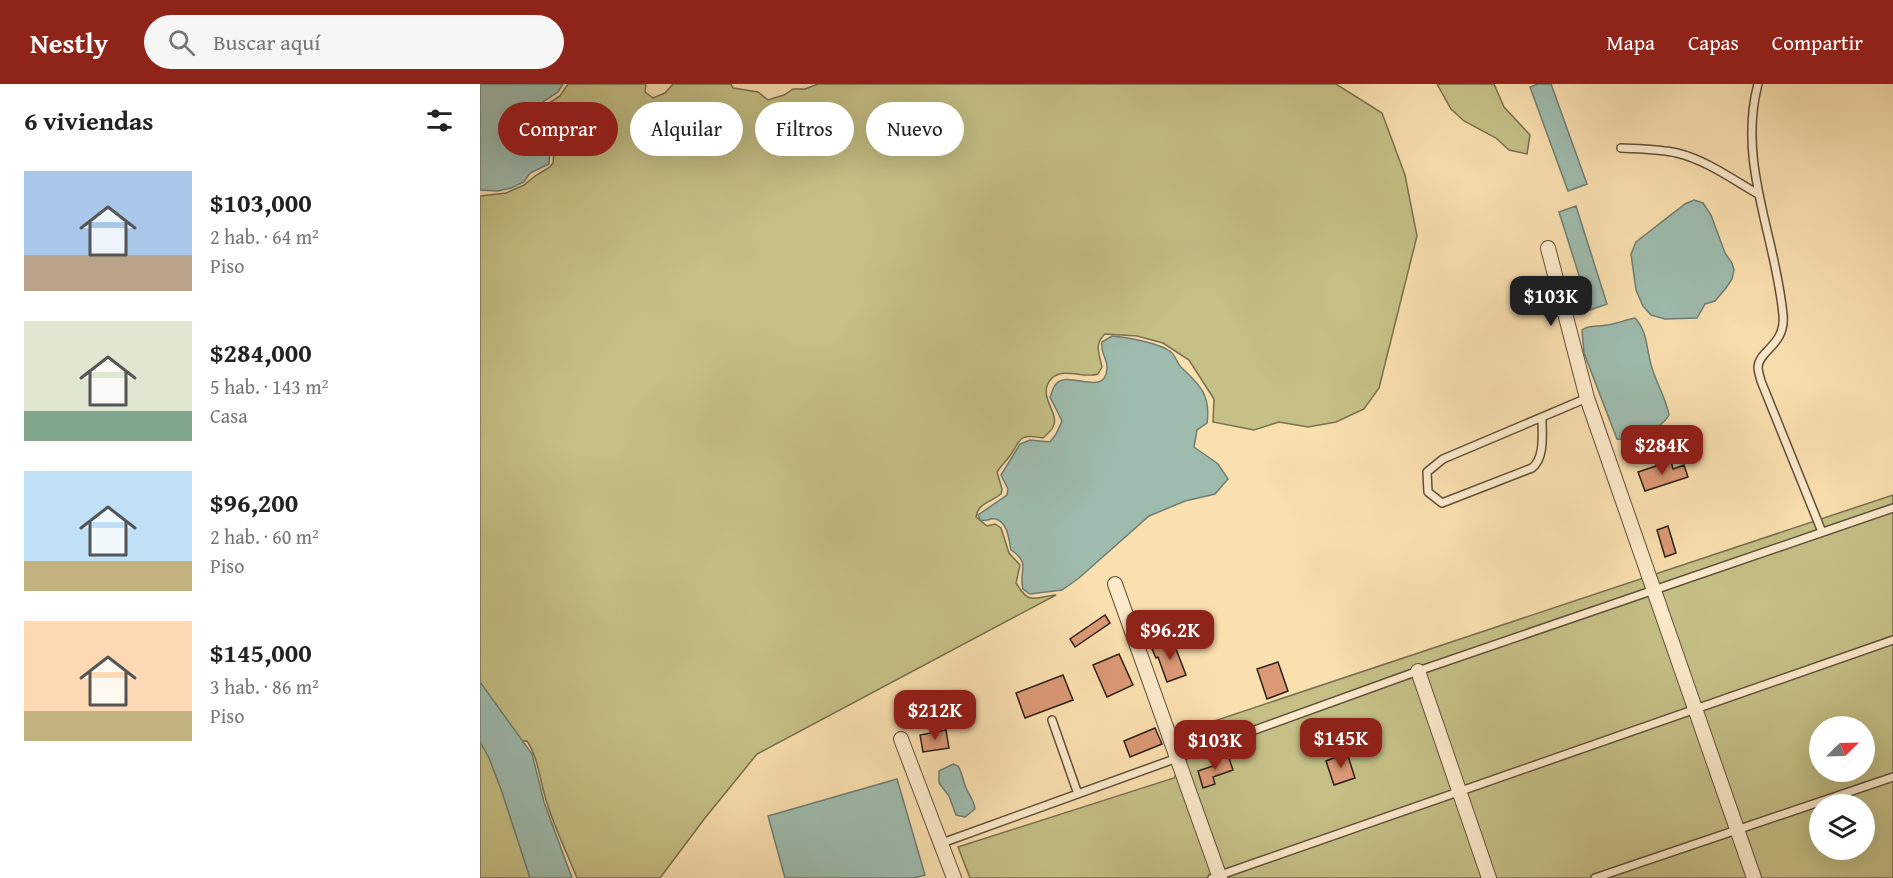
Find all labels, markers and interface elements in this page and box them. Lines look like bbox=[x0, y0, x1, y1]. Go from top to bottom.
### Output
search box bbox=[144, 15, 564, 69]
text: Nestly bbox=[30, 22, 108, 63]
icon: search bbox=[165, 26, 198, 59]
text: Buscar aquí bbox=[213, 26, 320, 58]
text: Mapa bbox=[1606, 27, 1655, 58]
text: Capas bbox=[1688, 27, 1739, 58]
text: Compartir bbox=[1772, 27, 1863, 58]
text: 6 viviendas bbox=[24, 101, 154, 140]
chip: Comprar bbox=[498, 102, 618, 156]
chip: Alquilar bbox=[630, 102, 743, 156]
chip: Filtros bbox=[755, 102, 854, 156]
chip: Nuevo bbox=[866, 102, 964, 156]
icon: filters bbox=[423, 104, 456, 137]
text: $103,000 bbox=[210, 183, 312, 222]
icon: home bbox=[72, 195, 144, 267]
text: 2 hab. · 64 m² bbox=[210, 222, 319, 251]
text: Piso bbox=[210, 251, 245, 280]
pin: $103K bbox=[1509, 276, 1593, 327]
text: $103K bbox=[1524, 281, 1578, 310]
text: $284,000 bbox=[210, 333, 312, 372]
icon: home bbox=[72, 345, 144, 417]
text: 5 hab. · 143 m² bbox=[210, 372, 328, 401]
text: Casa bbox=[210, 401, 248, 430]
pin: $284K bbox=[1620, 425, 1704, 476]
text: $284K bbox=[1635, 430, 1689, 459]
text: $96,200 bbox=[210, 483, 298, 522]
icon: home bbox=[72, 495, 144, 567]
text: 2 hab. · 60 m² bbox=[210, 522, 319, 551]
text: Piso bbox=[210, 551, 245, 580]
pin: $96.2K bbox=[1121, 610, 1219, 661]
text: $96.2K bbox=[1140, 615, 1200, 644]
text: $145,000 bbox=[210, 633, 312, 672]
icon: home bbox=[72, 645, 144, 717]
text: 3 hab. · 86 m² bbox=[210, 672, 319, 701]
pin: $212K bbox=[893, 690, 977, 741]
text: $212K bbox=[908, 695, 962, 724]
text: Piso bbox=[210, 701, 245, 730]
north arrow bbox=[1809, 716, 1875, 782]
map controls bbox=[1809, 716, 1875, 860]
pin: $145K bbox=[1299, 718, 1383, 769]
pin: $103K bbox=[1173, 720, 1257, 771]
text: $145K bbox=[1314, 723, 1368, 752]
text: $103K bbox=[1188, 725, 1242, 754]
button: layers bbox=[1809, 794, 1875, 860]

